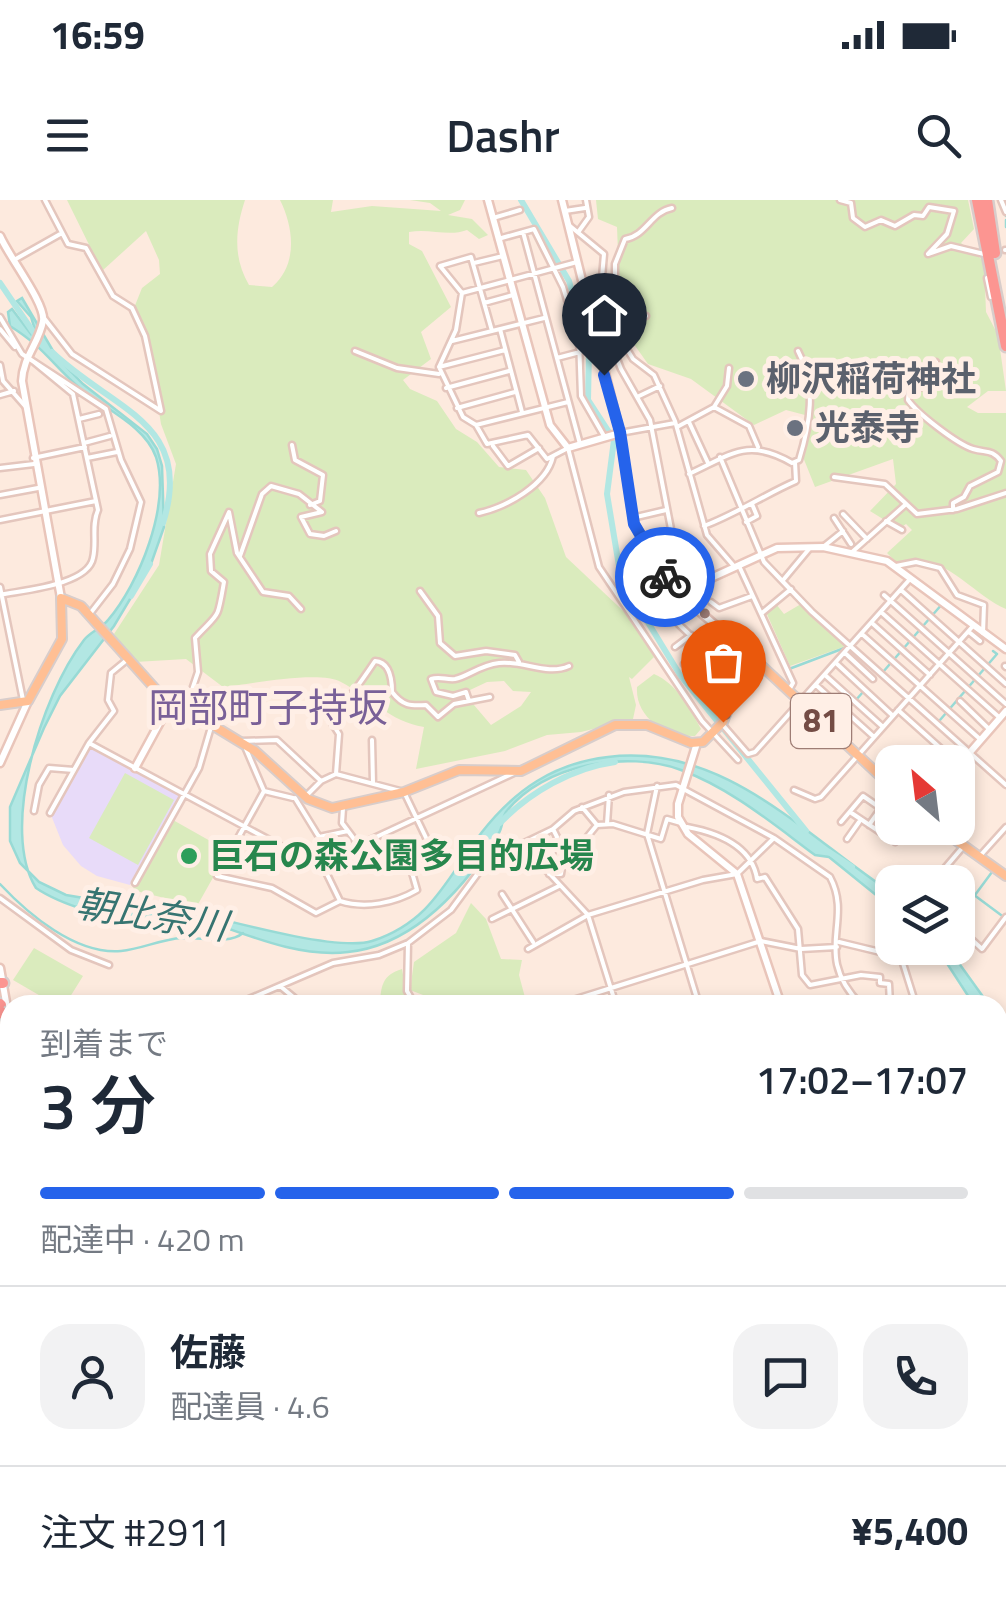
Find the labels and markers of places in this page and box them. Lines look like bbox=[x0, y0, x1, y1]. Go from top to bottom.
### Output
pin bbox=[562, 273, 647, 376]
place label: 柳沢稲荷神社 bbox=[766, 351, 976, 405]
marker: 柳沢稲荷神社 bbox=[735, 368, 757, 390]
place label: 光泰寺 bbox=[815, 400, 920, 454]
marker: 光泰寺 bbox=[784, 417, 806, 439]
pin bbox=[681, 620, 766, 723]
place label: 巨石の森公園多目的広場 bbox=[209, 828, 594, 882]
marker: 巨石の森公園多目的広場 bbox=[178, 845, 200, 867]

